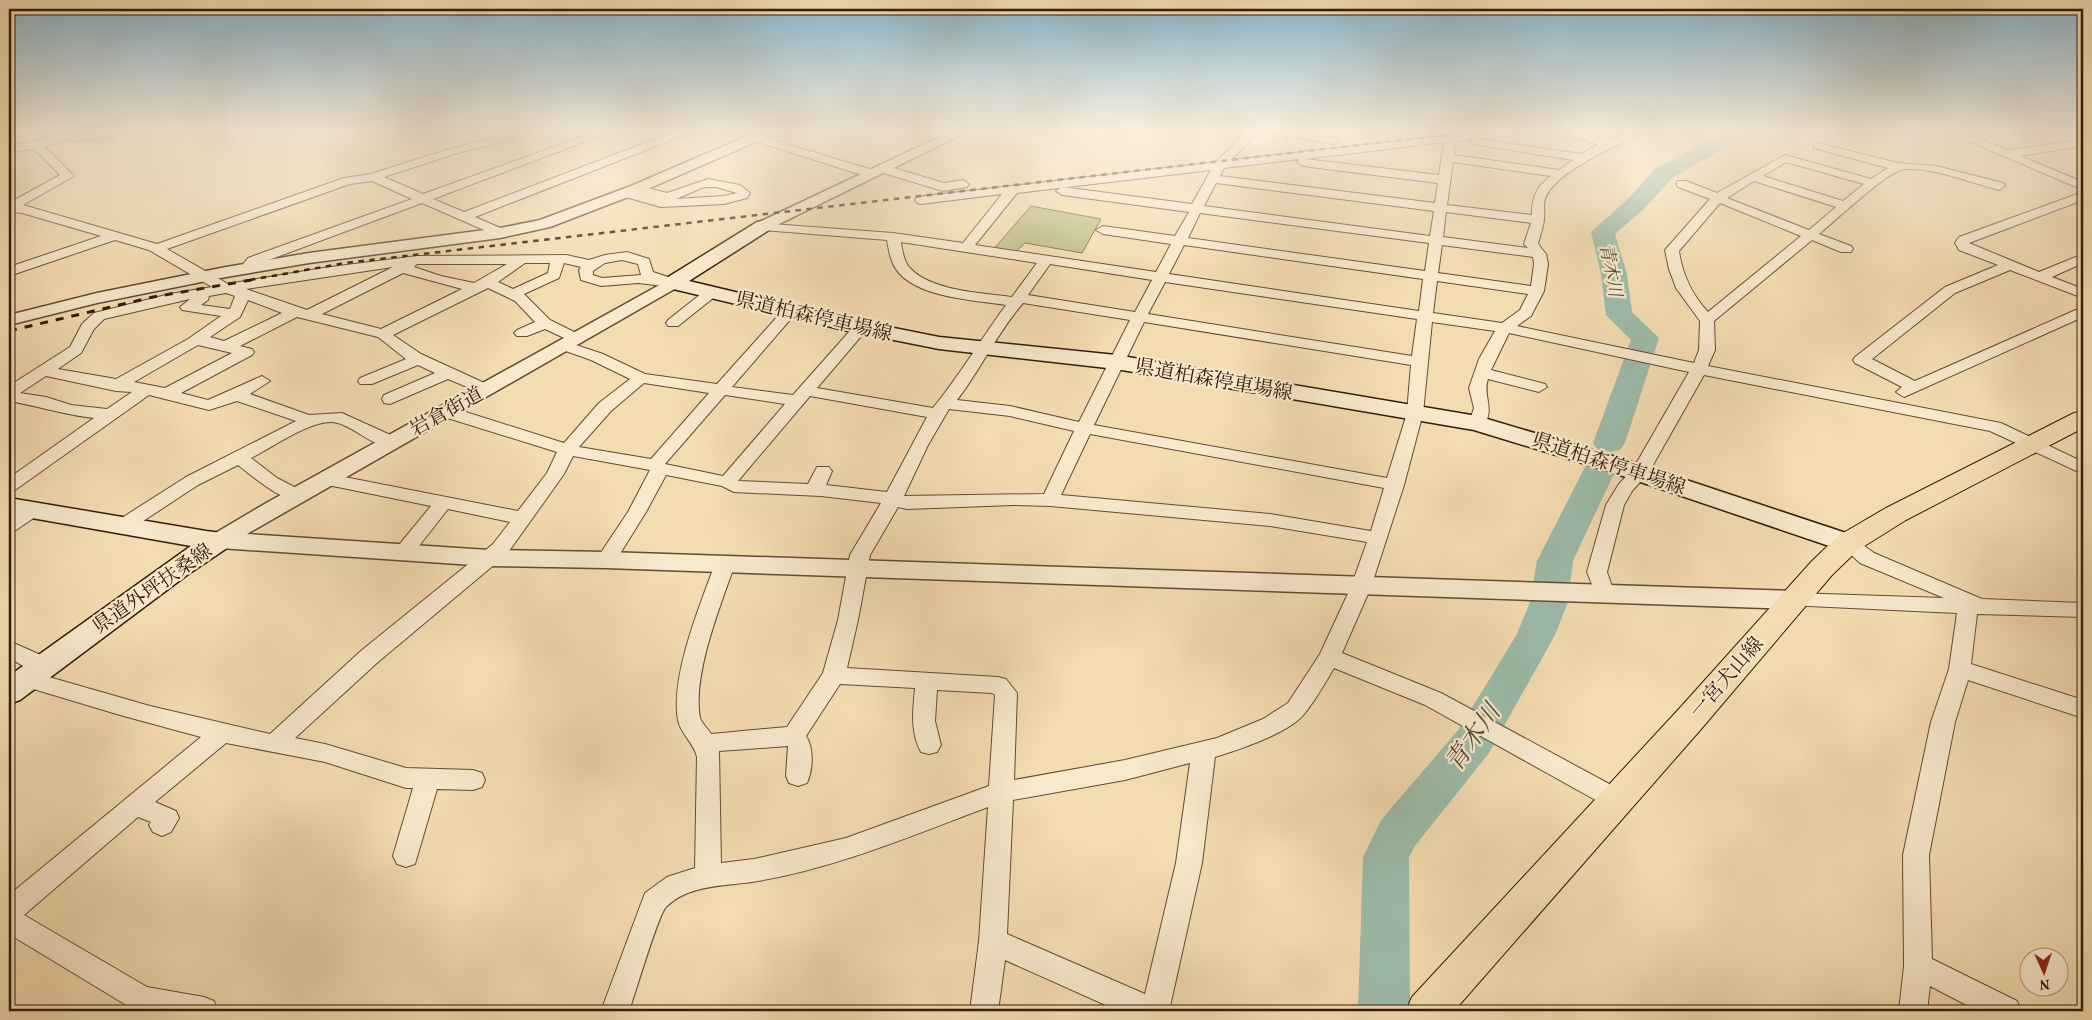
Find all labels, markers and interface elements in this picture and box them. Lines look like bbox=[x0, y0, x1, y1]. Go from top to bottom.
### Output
water label: 青木川 bbox=[1592, 241, 1627, 301]
street label: 県道柏森停車場線 bbox=[732, 286, 895, 350]
street label: 県道柏森停車場線 bbox=[1132, 353, 1295, 409]
street label: 岩倉街道 bbox=[405, 381, 489, 444]
street label: 県道柏森停車場線 bbox=[1528, 427, 1689, 503]
street label: 県道外坪扶桑線 bbox=[88, 538, 219, 641]
street label: 一宮犬山線 bbox=[1684, 631, 1771, 725]
water label: 青木川 bbox=[1438, 695, 1512, 779]
north arrow bbox=[2020, 948, 2070, 998]
text: N bbox=[2039, 974, 2050, 993]

